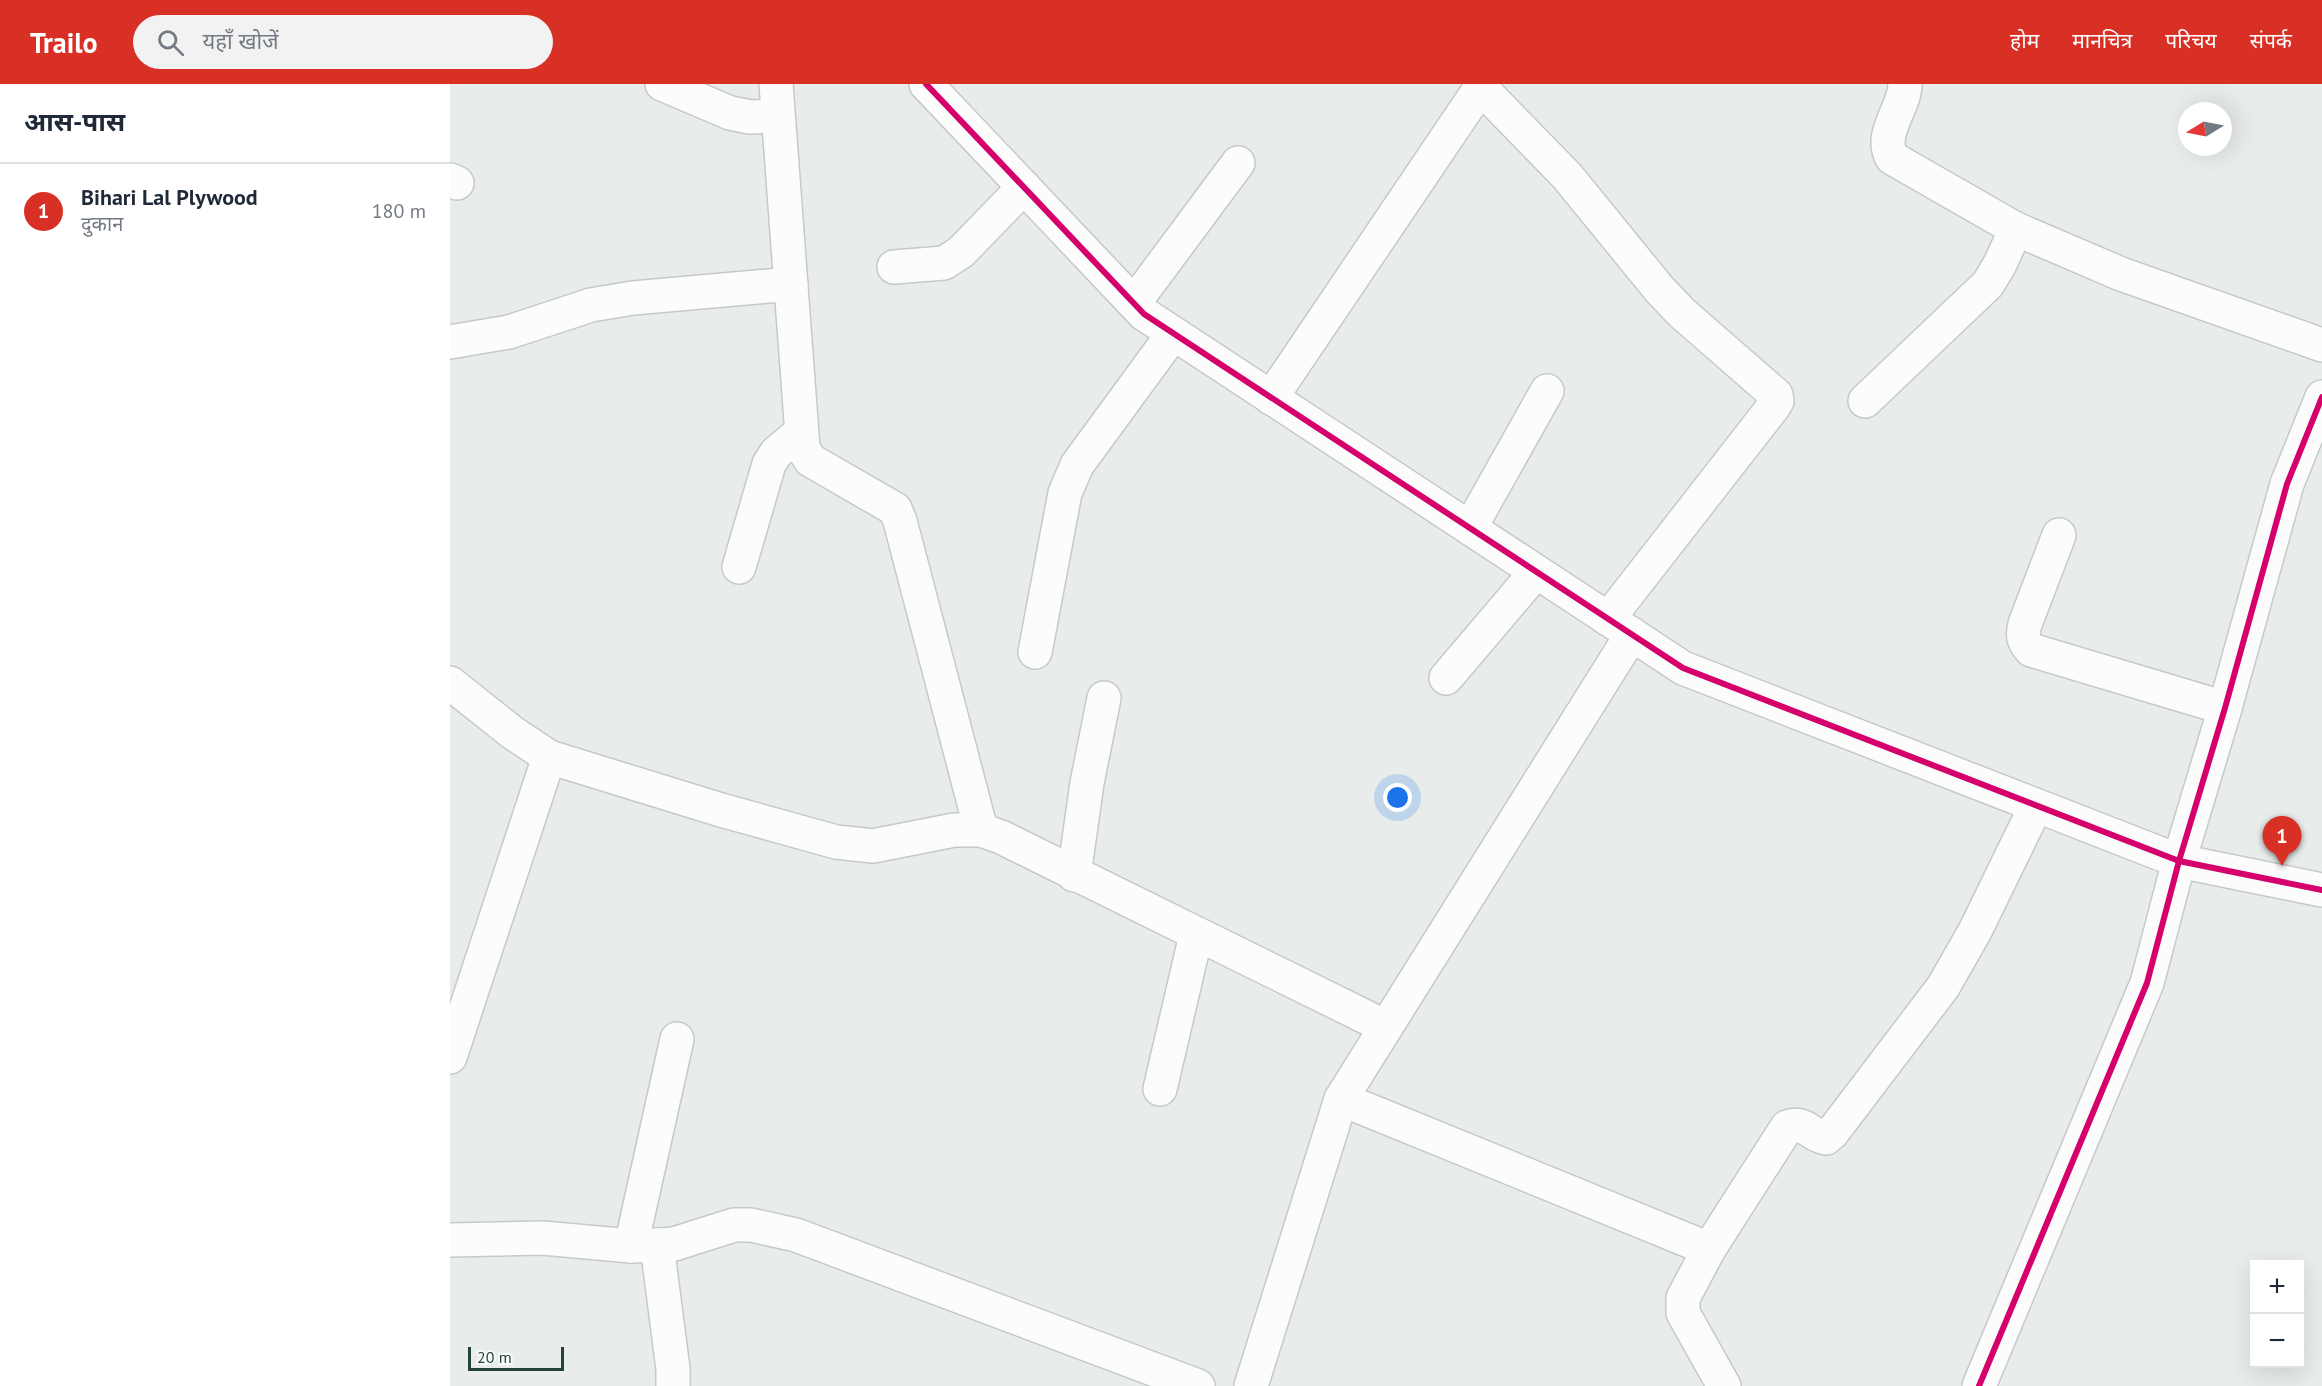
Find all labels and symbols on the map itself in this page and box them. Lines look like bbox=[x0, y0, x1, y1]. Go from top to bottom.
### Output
north arrow bbox=[2178, 102, 2232, 156]
your location bbox=[1383, 783, 1412, 812]
pin: 1 bbox=[2262, 816, 2302, 866]
scale bar bbox=[468, 1344, 564, 1372]

